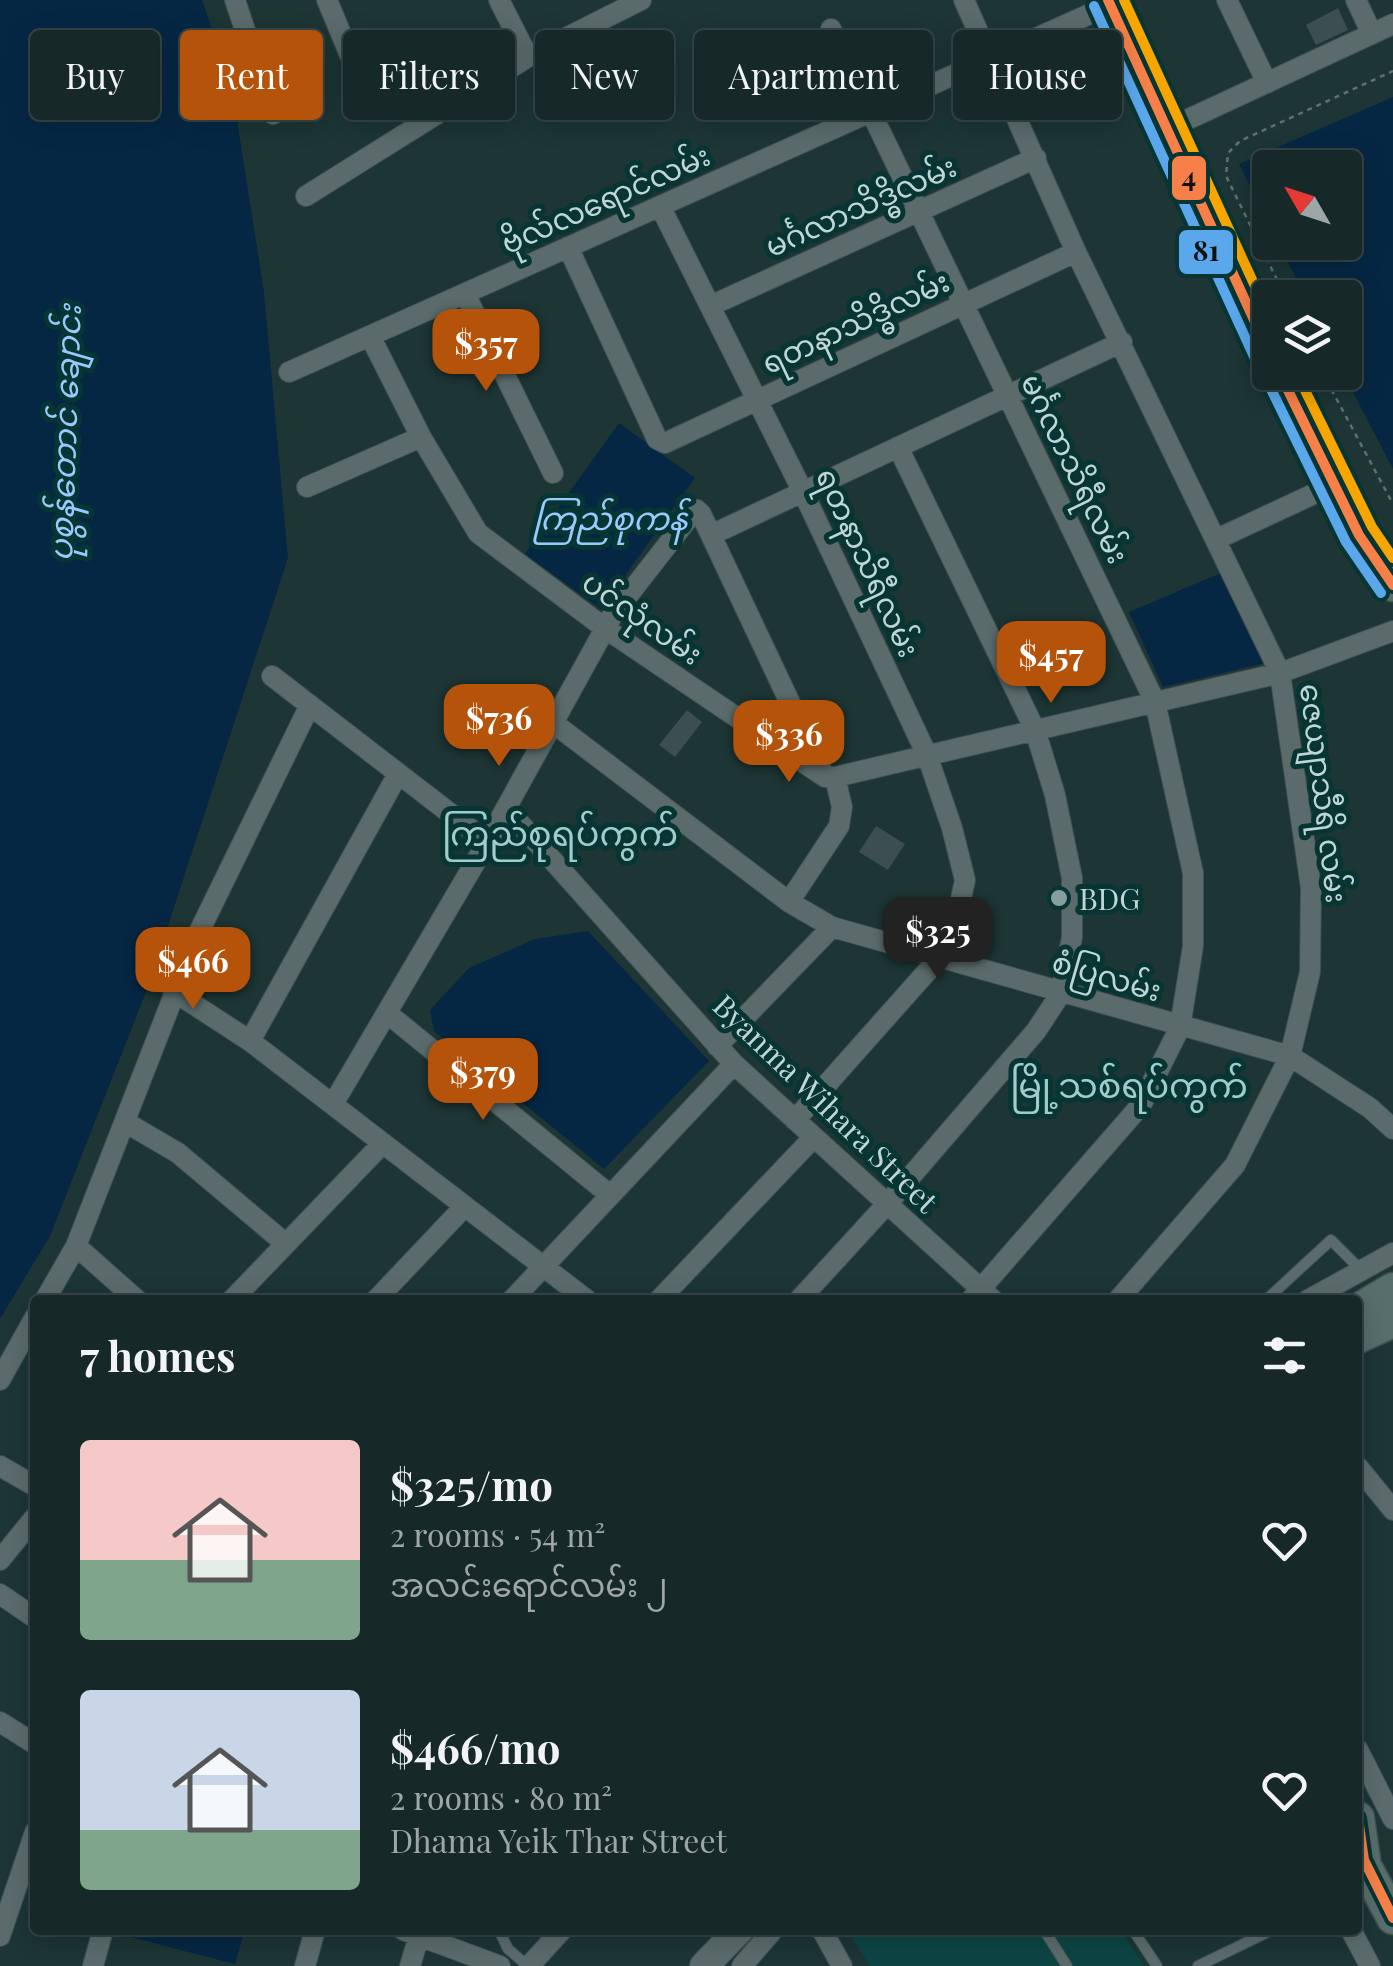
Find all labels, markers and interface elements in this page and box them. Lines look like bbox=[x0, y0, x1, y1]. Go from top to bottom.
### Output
chip: Buy bbox=[30, 30, 160, 120]
chip: Rent bbox=[180, 30, 323, 120]
chip: Filters bbox=[343, 30, 515, 120]
chip: New bbox=[535, 30, 674, 120]
chip: Apartment bbox=[694, 30, 933, 120]
chip: House bbox=[953, 30, 1122, 120]
street label: ဗိုလ်လရောင်လမ်း bbox=[494, 134, 719, 268]
street label: မင်္ဂလာသိဒ္ဓိလမ်း bbox=[758, 145, 965, 272]
north arrow bbox=[1252, 150, 1362, 260]
map controls bbox=[1252, 150, 1362, 390]
line badge: 4 bbox=[1170, 154, 1208, 202]
text: 4 bbox=[1182, 157, 1196, 194]
line badge: 81 bbox=[1177, 228, 1235, 276]
text: 81 bbox=[1193, 231, 1219, 268]
street label: ရတနာသိဒ္ဓိလမ်း bbox=[755, 260, 959, 389]
button: layers bbox=[1252, 280, 1362, 390]
water label: ပုစွန်တောင် ချောင်း bbox=[37, 302, 96, 562]
pin: $357 bbox=[427, 309, 545, 394]
text: $357 bbox=[454, 320, 518, 363]
street label: မင်္ဂလာသိရီလမ်း bbox=[1006, 366, 1139, 573]
street label: ရတနာသိရီလမ်း bbox=[801, 461, 930, 666]
water label: ကြည်စုကန် bbox=[533, 495, 692, 545]
street label: ပင်လုံလမ်း bbox=[571, 561, 711, 679]
pin: $457 bbox=[992, 621, 1110, 706]
text: $457 bbox=[1019, 632, 1083, 675]
street label: ဇေယျာသီရိ လမ်း bbox=[1285, 681, 1358, 906]
pin: $736 bbox=[440, 684, 558, 769]
text: $736 bbox=[466, 695, 532, 738]
pin: $336 bbox=[730, 700, 848, 785]
text: $336 bbox=[755, 711, 823, 754]
district label: ကြည်စုရပ်ကွက် bbox=[442, 808, 678, 862]
place label: BDG bbox=[1079, 878, 1140, 918]
marker: BDG bbox=[1048, 887, 1070, 909]
pin: $325 bbox=[879, 897, 997, 982]
text: $325 bbox=[905, 908, 971, 951]
pin: $466 bbox=[134, 927, 252, 1012]
text: $466 bbox=[157, 938, 229, 981]
street label: စံပြလမ်း bbox=[1046, 940, 1166, 1016]
street label: Byanma Wihara Street bbox=[705, 985, 947, 1221]
pin: $379 bbox=[424, 1038, 542, 1123]
text: $379 bbox=[450, 1049, 516, 1092]
district label: မြို့သစ်ရပ်ကွက် bbox=[1010, 1060, 1248, 1114]
text: 7 homes bbox=[80, 1327, 235, 1383]
icon: filters bbox=[1257, 1328, 1312, 1383]
text: $325/mo bbox=[390, 1456, 553, 1512]
icon: home bbox=[160, 1480, 280, 1600]
text: 2 rooms · 54 m² bbox=[390, 1512, 605, 1555]
icon: heart bbox=[1257, 1513, 1312, 1568]
text: အလင်းရောင်လမ်း ၂ bbox=[390, 1562, 668, 1605]
text: $466/mo bbox=[390, 1719, 561, 1775]
icon: home bbox=[160, 1730, 280, 1850]
icon: heart bbox=[1257, 1763, 1312, 1818]
text: 2 rooms · 80 m² bbox=[390, 1775, 612, 1818]
text: Dhama Yeik Thar Street bbox=[390, 1818, 727, 1861]

